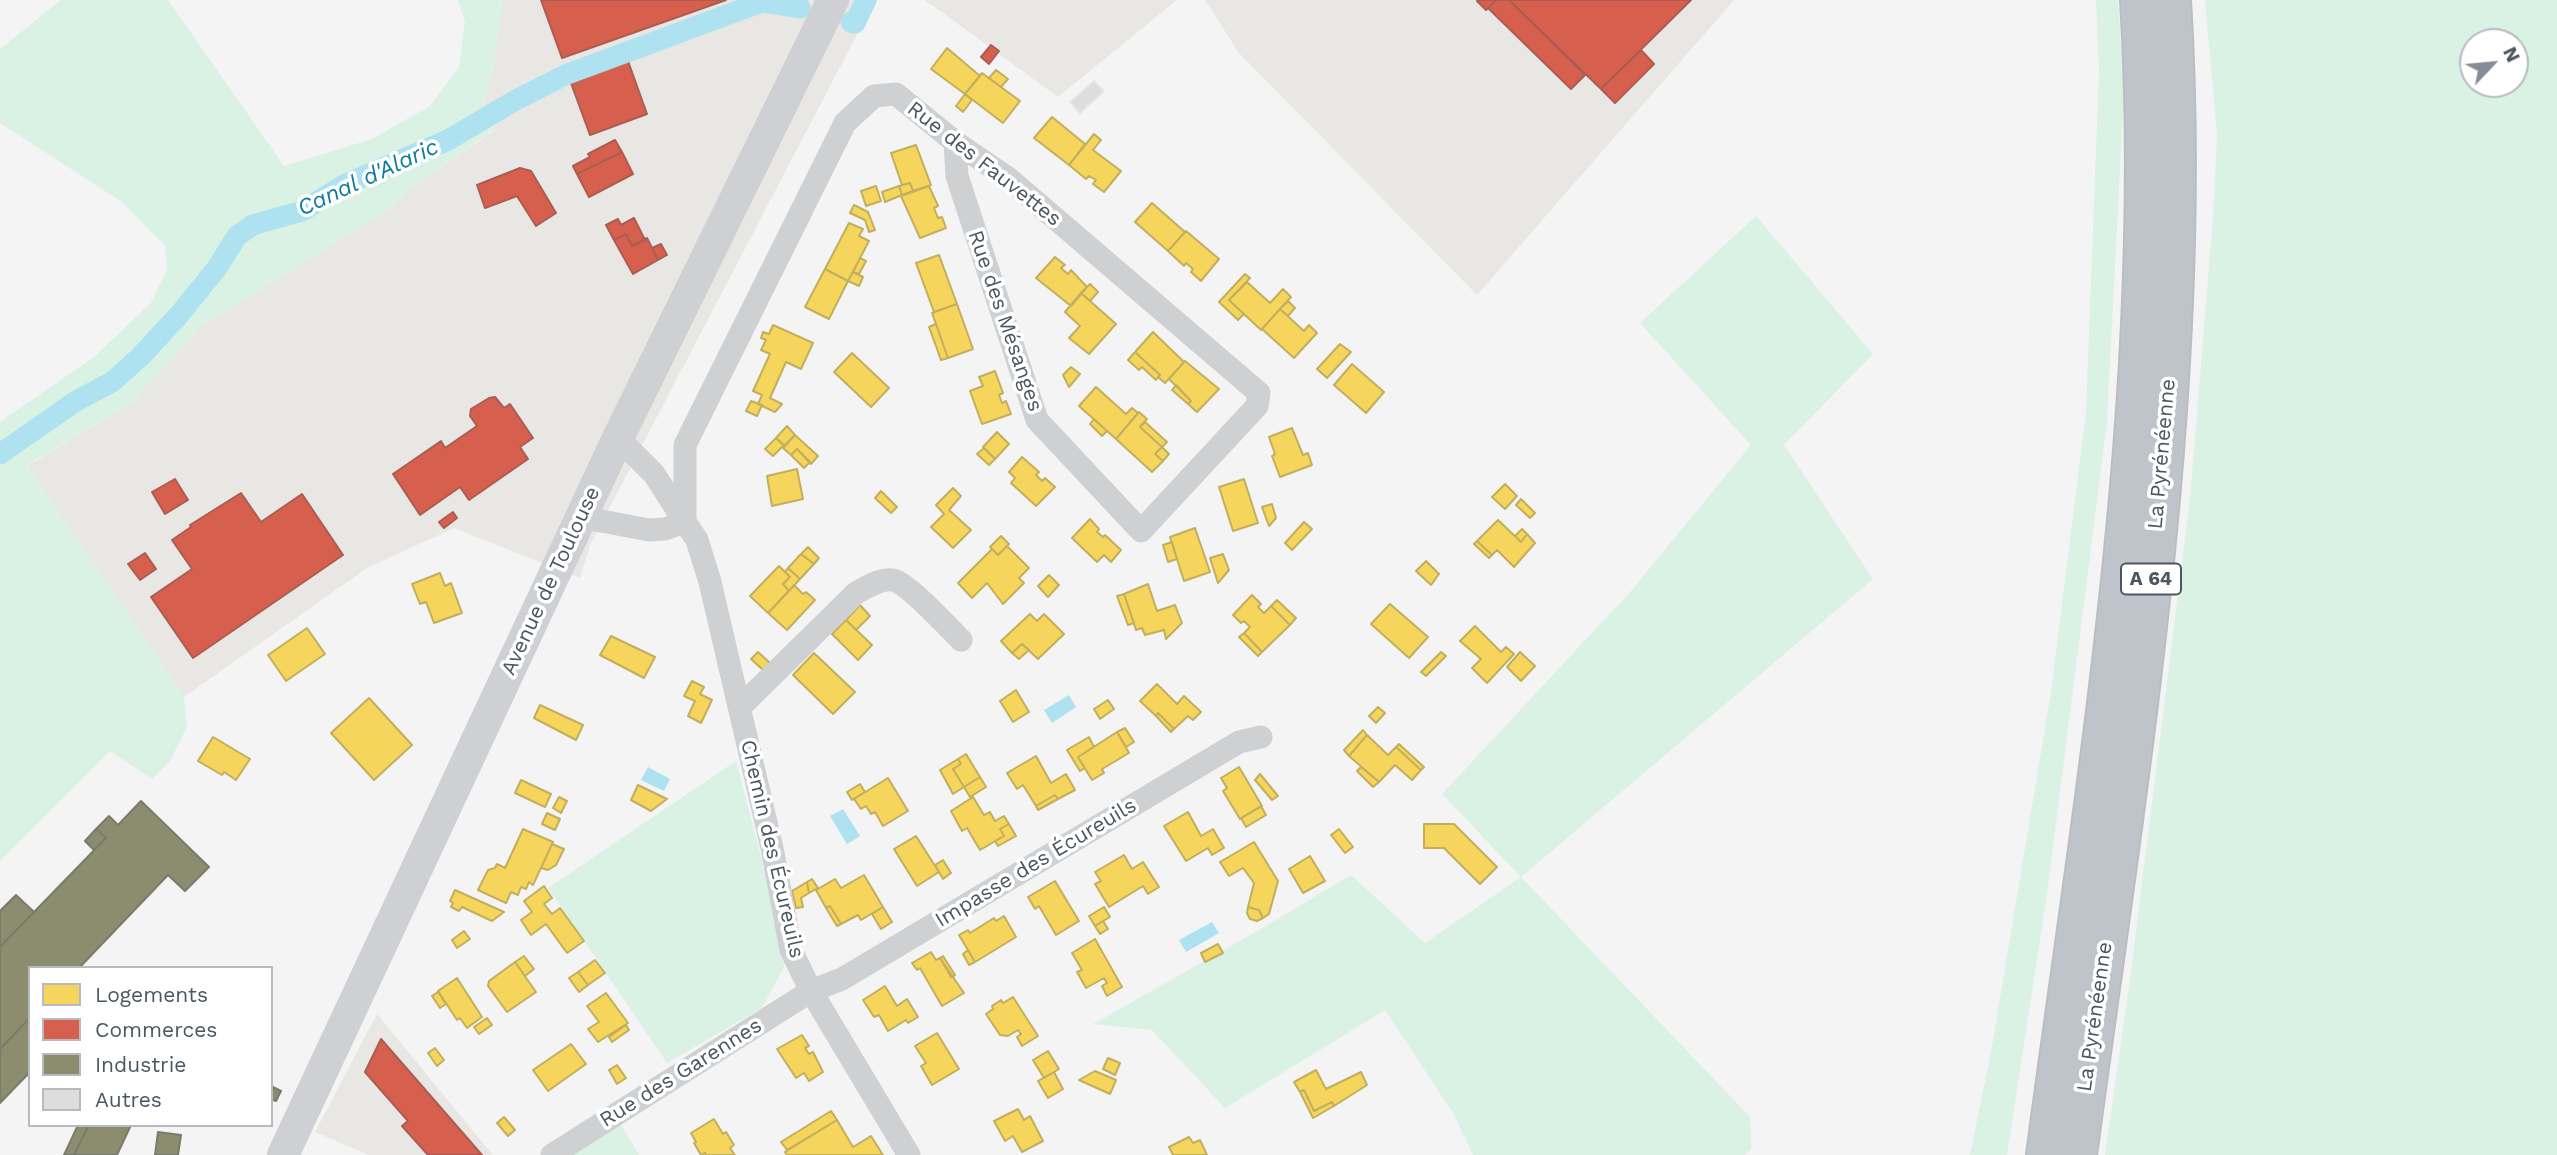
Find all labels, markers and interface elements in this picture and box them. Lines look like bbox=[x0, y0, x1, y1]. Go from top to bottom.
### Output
north arrow bbox=[2459, 28, 2529, 98]
text: N bbox=[2498, 43, 2525, 66]
street label: Rue des Fauvettes bbox=[902, 96, 1066, 232]
water label: Canal d'Alaric bbox=[293, 133, 443, 223]
street label: Rue des Mésanges bbox=[962, 227, 1048, 415]
street label: La Pyrénéenne bbox=[2143, 378, 2181, 530]
street label: Avenue de Toulouse bbox=[496, 483, 606, 679]
road number: A 64 bbox=[2121, 564, 2181, 594]
street label: Chemin des Écureuils bbox=[735, 738, 809, 960]
street label: Impasse des Écureuils bbox=[931, 793, 1141, 933]
street label: La Pyrénéenne bbox=[2072, 941, 2118, 1093]
legend bbox=[28, 966, 273, 1127]
text: Logements bbox=[95, 982, 208, 1007]
street label: Rue des Garennes bbox=[595, 1013, 767, 1133]
text: Commerces bbox=[95, 1017, 217, 1042]
text: Industrie bbox=[95, 1052, 186, 1077]
text: Autres bbox=[95, 1087, 162, 1112]

